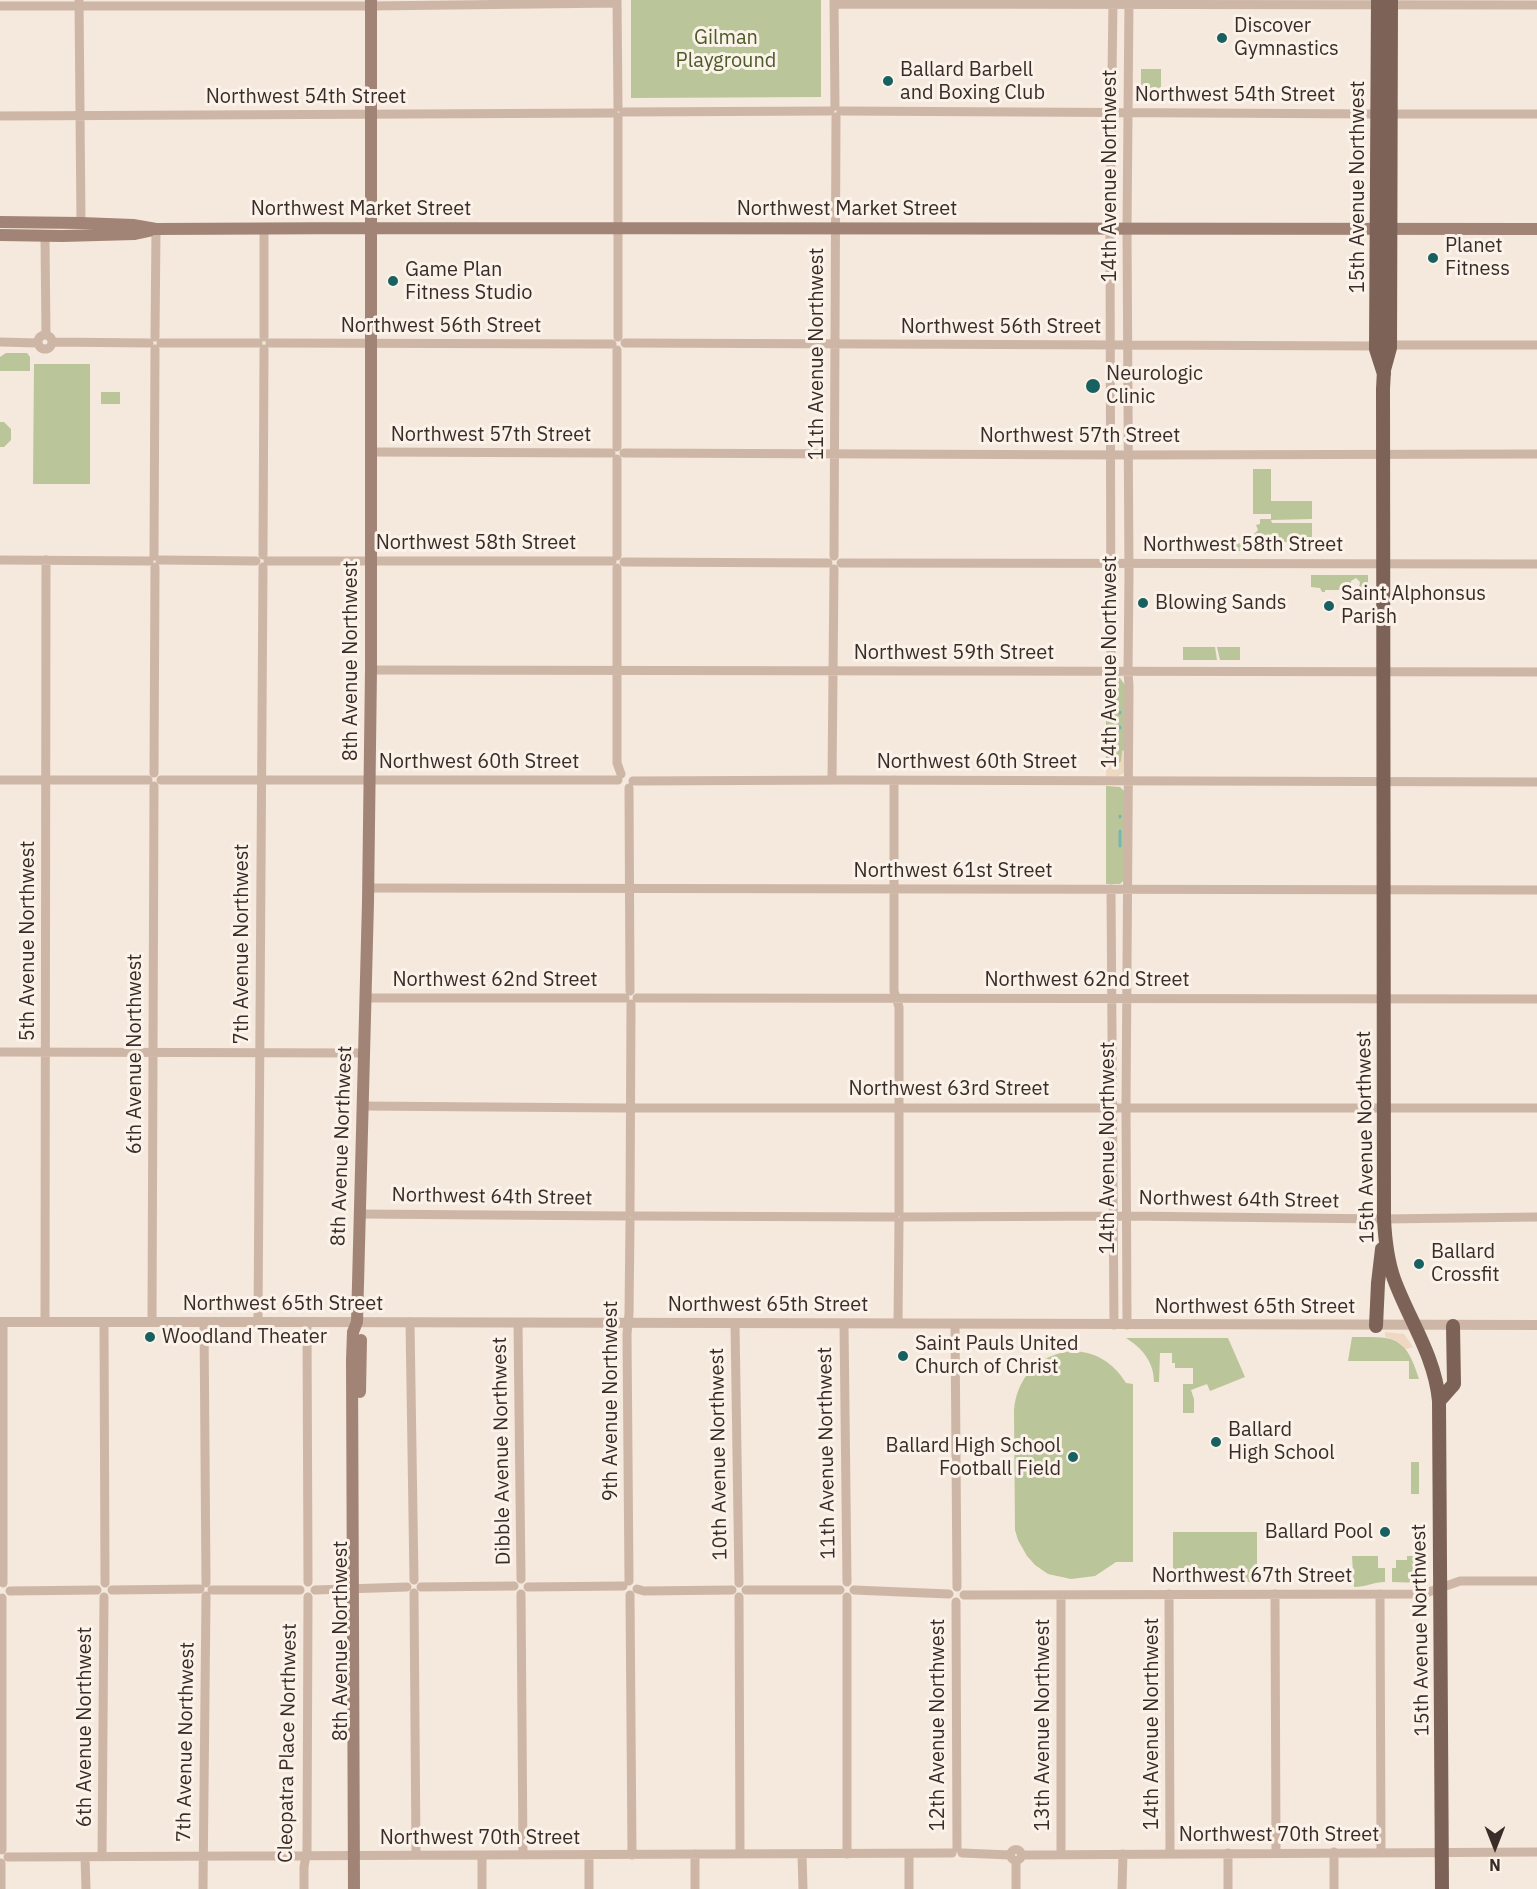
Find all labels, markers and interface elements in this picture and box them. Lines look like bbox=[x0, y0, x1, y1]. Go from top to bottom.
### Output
place label: Discover Gymnastics bbox=[1234, 14, 1339, 61]
park label: Gilman Playground bbox=[676, 26, 776, 73]
marker: Discover Gymnastics bbox=[1215, 31, 1229, 45]
place label: Ballard Barbell and Boxing Club bbox=[900, 58, 1045, 105]
street label: 14th Avenue Northwest bbox=[1098, 70, 1122, 282]
marker: Ballard Barbell and Boxing Club bbox=[881, 74, 895, 88]
street label: 15th Avenue Northwest bbox=[1346, 81, 1370, 293]
street label: Northwest 54th Street bbox=[1135, 83, 1335, 107]
street label: Northwest 54th Street bbox=[206, 85, 406, 109]
street label: Northwest Market Street bbox=[251, 197, 471, 221]
street label: Northwest Market Street bbox=[737, 197, 957, 221]
place label: Planet Fitness bbox=[1445, 234, 1510, 281]
street label: 11th Avenue Northwest bbox=[805, 248, 829, 460]
marker: Planet Fitness bbox=[1426, 251, 1440, 265]
place label: Game Plan Fitness Studio bbox=[405, 258, 532, 305]
marker: Game Plan Fitness Studio bbox=[386, 274, 400, 288]
street label: Northwest 56th Street bbox=[341, 314, 541, 338]
street label: Northwest 56th Street bbox=[901, 315, 1101, 339]
place label: Neurologic Clinic bbox=[1106, 362, 1203, 409]
marker: Neurologic Clinic bbox=[1084, 377, 1102, 395]
street label: Northwest 57th Street bbox=[391, 423, 591, 447]
street label: Northwest 57th Street bbox=[980, 424, 1180, 448]
street label: Northwest 58th Street bbox=[376, 531, 576, 555]
street label: Northwest 58th Street bbox=[1143, 533, 1343, 557]
street label: 14th Avenue Northwest bbox=[1098, 556, 1122, 768]
street label: 8th Avenue Northwest bbox=[339, 561, 363, 761]
place label: Saint Alphonsus Parish bbox=[1341, 582, 1486, 629]
place label: Blowing Sands bbox=[1155, 591, 1287, 615]
marker: Blowing Sands bbox=[1136, 596, 1150, 610]
marker: Saint Alphonsus Parish bbox=[1322, 599, 1336, 613]
street label: Northwest 59th Street bbox=[854, 641, 1054, 665]
street label: Northwest 60th Street bbox=[379, 750, 579, 774]
street label: Northwest 60th Street bbox=[877, 750, 1077, 774]
street label: 5th Avenue Northwest bbox=[16, 841, 40, 1041]
street label: 7th Avenue Northwest bbox=[230, 844, 254, 1044]
street label: Northwest 61st Street bbox=[854, 859, 1052, 883]
street label: 6th Avenue Northwest bbox=[123, 954, 147, 1154]
street label: Northwest 62nd Street bbox=[392, 968, 598, 992]
street label: Northwest 62nd Street bbox=[984, 968, 1190, 992]
street label: 15th Avenue Northwest bbox=[1352, 1031, 1380, 1243]
street label: 14th Avenue Northwest bbox=[1096, 1042, 1120, 1254]
street label: 8th Avenue Northwest bbox=[327, 1045, 357, 1247]
street label: Northwest 63rd Street bbox=[848, 1077, 1050, 1101]
street label: Northwest 64th Street bbox=[392, 1183, 592, 1211]
street label: Northwest 64th Street bbox=[1139, 1186, 1339, 1214]
place label: Ballard Crossfit bbox=[1431, 1240, 1499, 1287]
marker: Ballard Crossfit bbox=[1412, 1257, 1426, 1271]
street label: Northwest 65th Street bbox=[183, 1292, 383, 1316]
street label: Northwest 65th Street bbox=[668, 1293, 868, 1317]
street label: Northwest 65th Street bbox=[1155, 1295, 1355, 1319]
street label: 9th Avenue Northwest bbox=[599, 1301, 623, 1501]
place label: Woodland Theater bbox=[162, 1325, 327, 1349]
marker: Woodland Theater bbox=[143, 1330, 157, 1344]
place label: Saint Pauls United Church of Christ bbox=[915, 1332, 1079, 1379]
street label: Dibble Avenue Northwest bbox=[488, 1337, 516, 1565]
street label: 11th Avenue Northwest bbox=[813, 1347, 841, 1559]
street label: 10th Avenue Northwest bbox=[705, 1348, 733, 1560]
marker: Saint Pauls United Church of Christ bbox=[896, 1349, 910, 1363]
place label: Ballard High School bbox=[1228, 1418, 1335, 1465]
place label: Ballard High School Football Field bbox=[886, 1434, 1061, 1481]
marker: Ballard High School bbox=[1209, 1435, 1223, 1449]
marker: Ballard High School Football Field bbox=[1066, 1450, 1080, 1464]
place label: Ballard Pool bbox=[1265, 1520, 1373, 1544]
street label: 15th Avenue Northwest bbox=[1407, 1524, 1435, 1736]
marker: Ballard Pool bbox=[1378, 1525, 1392, 1539]
street label: 8th Avenue Northwest bbox=[329, 1541, 353, 1741]
street label: Northwest 67th Street bbox=[1152, 1564, 1352, 1588]
street label: 14th Avenue Northwest bbox=[1140, 1618, 1164, 1830]
street label: 12th Avenue Northwest bbox=[926, 1619, 950, 1831]
street label: 13th Avenue Northwest bbox=[1031, 1619, 1055, 1831]
street label: Cleopatra Place Northwest bbox=[274, 1623, 302, 1863]
street label: 6th Avenue Northwest bbox=[73, 1627, 97, 1827]
street label: 7th Avenue Northwest bbox=[172, 1642, 200, 1842]
north arrow bbox=[1465, 1817, 1525, 1877]
street label: Northwest 70th Street bbox=[1179, 1823, 1379, 1847]
street label: Northwest 70th Street bbox=[380, 1826, 580, 1850]
text: N bbox=[1489, 1855, 1501, 1875]

